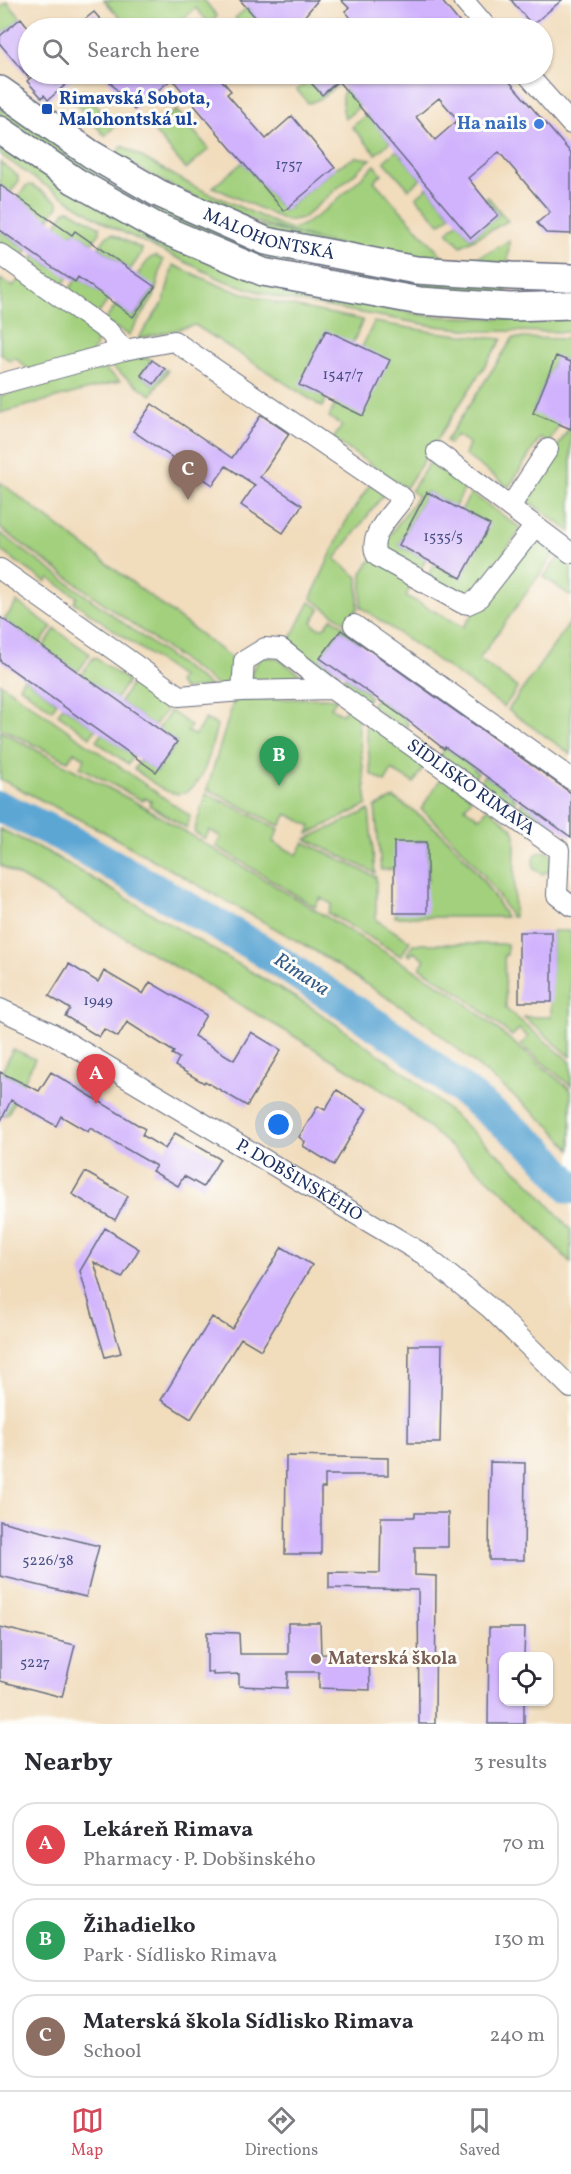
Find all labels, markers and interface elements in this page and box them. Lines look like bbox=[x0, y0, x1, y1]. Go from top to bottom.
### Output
search box bbox=[18, 18, 553, 84]
icon: search bbox=[39, 35, 72, 68]
text: Search here bbox=[87, 36, 200, 67]
place label: Rimavská Sobota, Malohontská ul. bbox=[59, 87, 211, 133]
marker: Rimavská Sobota, Malohontská ul. bbox=[40, 102, 54, 116]
place label: Ha nails bbox=[457, 112, 527, 137]
marker: Ha nails bbox=[532, 117, 546, 131]
house number: 1757 bbox=[275, 155, 303, 176]
street label: MALOHONTSKÁ bbox=[199, 202, 337, 267]
house number: 1547/7 bbox=[323, 365, 363, 386]
pin: C bbox=[168, 450, 207, 500]
house number: 1535/5 bbox=[423, 527, 463, 548]
street label: SÍDLISKO RIMAVA bbox=[402, 733, 541, 842]
pin: B bbox=[260, 736, 298, 786]
water label: Rimava bbox=[268, 947, 334, 1003]
house number: 1949 bbox=[83, 991, 113, 1012]
pin: A bbox=[76, 1054, 116, 1104]
your location bbox=[264, 1110, 293, 1139]
street label: P. DOBŠINSKÉHO bbox=[231, 1133, 367, 1228]
house number: 5226/38 bbox=[22, 1551, 74, 1572]
place label: Materská škola bbox=[328, 1647, 457, 1672]
marker: Materská škola bbox=[309, 1652, 323, 1666]
map controls bbox=[499, 1652, 553, 1706]
button: locate bbox=[499, 1652, 553, 1706]
house number: 5227 bbox=[20, 1653, 50, 1674]
text: Nearby bbox=[24, 1745, 113, 1781]
text: 3 results bbox=[473, 1749, 547, 1777]
text: Lekáreň Rimava bbox=[83, 1815, 253, 1846]
text: A bbox=[38, 1830, 53, 1858]
text: 70 m bbox=[502, 1830, 545, 1858]
text: Pharmacy · P. Dobšinského bbox=[83, 1846, 316, 1874]
text: Žihadielko bbox=[83, 1911, 196, 1942]
text: B bbox=[39, 1926, 52, 1954]
text: 130 m bbox=[494, 1926, 545, 1954]
text: Park · Sídlisko Rimava bbox=[83, 1942, 277, 1970]
text: Materská škola Sídlisko Rimava bbox=[83, 2007, 414, 2038]
text: C bbox=[39, 2022, 52, 2050]
text: 240 m bbox=[490, 2022, 545, 2050]
text: School bbox=[83, 2038, 141, 2066]
tab: Map bbox=[71, 2104, 104, 2162]
tab: Directions bbox=[245, 2104, 318, 2162]
tab: Saved bbox=[459, 2104, 500, 2162]

